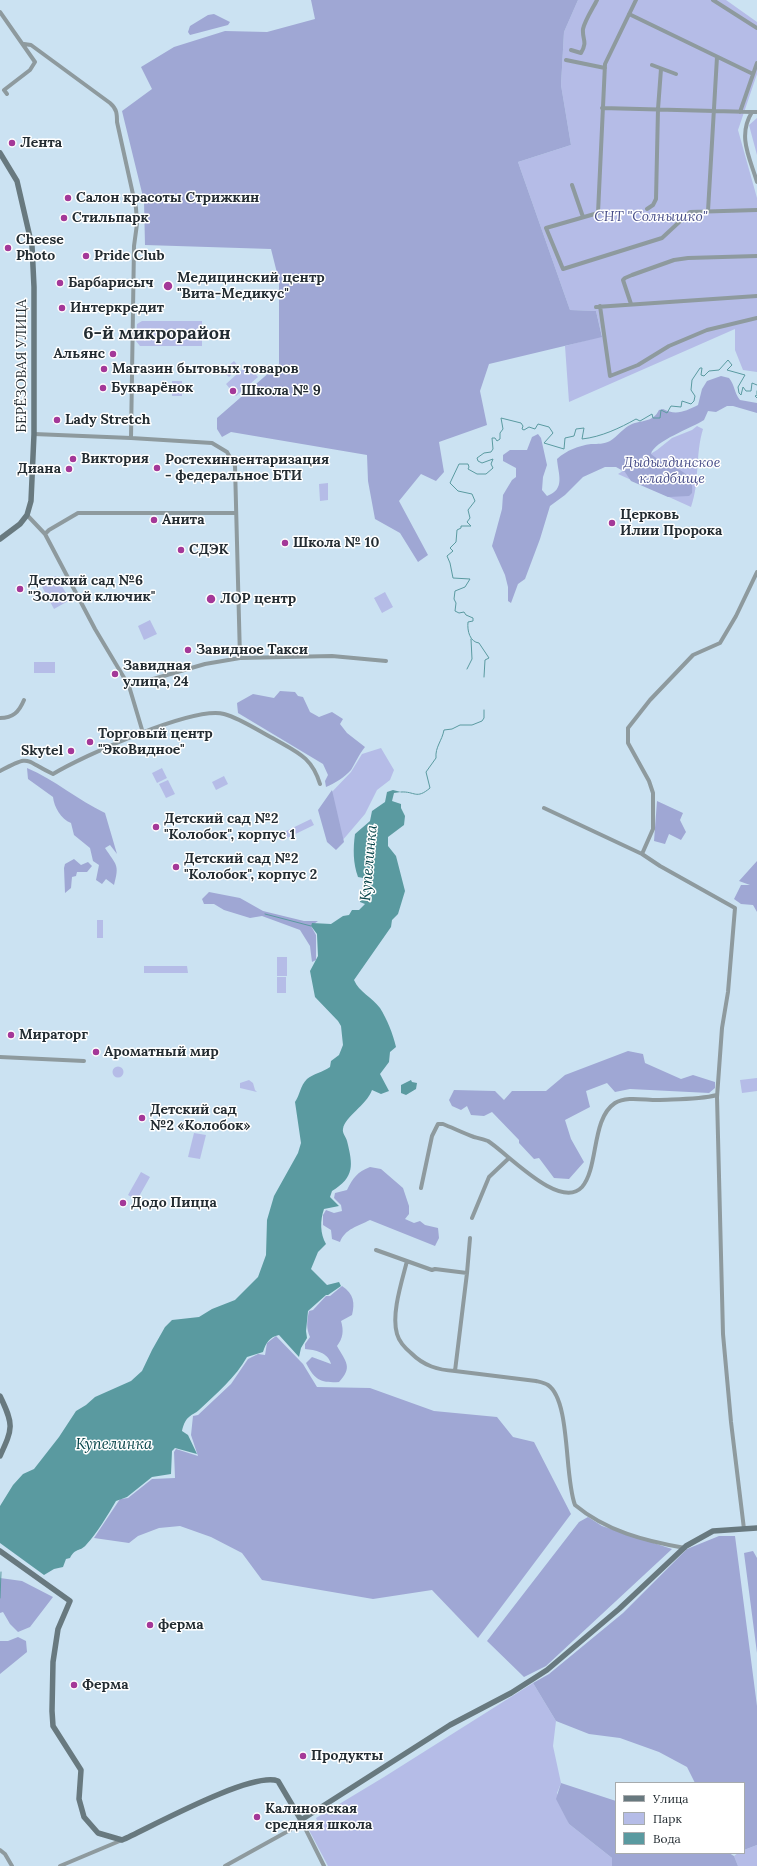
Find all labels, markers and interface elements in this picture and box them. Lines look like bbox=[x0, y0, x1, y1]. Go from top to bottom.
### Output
place label: Лента bbox=[20, 135, 62, 151]
marker: Лента bbox=[7, 138, 17, 148]
place label: Салон красоты Стрижкин bbox=[76, 190, 259, 206]
marker: Салон красоты Стрижкин bbox=[63, 193, 73, 203]
park label: СНТ "Солнышко" bbox=[594, 209, 708, 225]
place label: Стильпарк bbox=[72, 210, 149, 226]
marker: Стильпарк bbox=[59, 213, 69, 223]
place label: Cheese Photo bbox=[16, 232, 64, 264]
marker: Cheese Photo bbox=[3, 243, 13, 253]
place label: Pride Club bbox=[94, 248, 164, 264]
marker: Pride Club bbox=[81, 251, 91, 261]
place label: Медицинский центр "Вита-Медикус" bbox=[177, 270, 325, 302]
place label: Барбарисыч bbox=[68, 275, 154, 291]
marker: Барбарисыч bbox=[55, 278, 65, 288]
marker: Медицинский центр "Вита-Медикус" bbox=[162, 280, 174, 292]
street label: БЕРЁЗОВАЯ УЛИЦА bbox=[14, 299, 30, 433]
place label: Интеркредит bbox=[70, 300, 164, 316]
marker: Интеркредит bbox=[57, 303, 67, 313]
district label: 6-й микрорайон bbox=[83, 323, 231, 345]
place label: Альянс bbox=[53, 346, 105, 362]
marker: Альянс bbox=[108, 349, 118, 359]
place label: Магазин бытовых товаров bbox=[112, 361, 299, 377]
marker: Магазин бытовых товаров bbox=[99, 364, 109, 374]
place label: Букварёнок bbox=[111, 380, 193, 396]
marker: Букварёнок bbox=[98, 383, 108, 393]
place label: Школа № 9 bbox=[241, 383, 321, 399]
marker: Школа № 9 bbox=[228, 386, 238, 396]
place label: Lady Stretch bbox=[65, 412, 150, 428]
marker: Lady Stretch bbox=[52, 415, 62, 425]
place label: Виктория bbox=[81, 451, 149, 467]
place label: Ростехинвентаризация - федеральное БТИ bbox=[165, 452, 329, 484]
marker: Виктория bbox=[68, 454, 78, 464]
park label: Дыдылдинское кладбище bbox=[624, 455, 720, 488]
place label: Диана bbox=[17, 461, 61, 477]
marker: Ростехинвентаризация - федеральное БТИ bbox=[152, 463, 162, 473]
marker: Диана bbox=[64, 464, 74, 474]
place label: Церковь Илии Пророка bbox=[620, 507, 722, 540]
place label: Анита bbox=[162, 512, 204, 528]
marker: Анита bbox=[149, 515, 159, 525]
marker: Церковь Илии Пророка bbox=[607, 518, 617, 528]
place label: Школа № 10 bbox=[293, 535, 379, 551]
marker: Школа № 10 bbox=[280, 538, 290, 548]
place label: СДЭК bbox=[189, 542, 229, 558]
marker: СДЭК bbox=[176, 545, 186, 555]
place label: Детский сад №6 "Золотой ключик" bbox=[28, 573, 155, 606]
marker: Детский сад №6 "Золотой ключик" bbox=[15, 584, 25, 594]
place label: ЛОР центр bbox=[220, 591, 296, 607]
marker: ЛОР центр bbox=[205, 593, 217, 605]
place label: Завидное Такси bbox=[196, 642, 308, 658]
marker: Завидное Такси bbox=[183, 645, 193, 655]
place label: Завидная улица, 24 bbox=[123, 658, 191, 690]
marker: Завидная улица, 24 bbox=[110, 669, 120, 679]
place label: Торговый центр "ЭкоВидное" bbox=[98, 726, 213, 758]
marker: Торговый центр "ЭкоВидное" bbox=[85, 737, 95, 747]
place label: Skytel bbox=[21, 743, 63, 759]
marker: Skytel bbox=[66, 746, 76, 756]
place label: Детский сад №2 "Колобок", корпус 1 bbox=[164, 811, 295, 844]
marker: Детский сад №2 "Колобок", корпус 1 bbox=[151, 822, 161, 832]
water label: Купелинка bbox=[357, 824, 381, 902]
place label: Детский сад №2 "Колобок", корпус 2 bbox=[184, 851, 317, 884]
marker: Детский сад №2 "Колобок", корпус 2 bbox=[171, 862, 181, 872]
place label: Мираторг bbox=[19, 1027, 88, 1043]
marker: Мираторг bbox=[6, 1030, 16, 1040]
place label: Ароматный мир bbox=[104, 1044, 219, 1060]
marker: Ароматный мир bbox=[91, 1047, 101, 1057]
place label: Детский сад №2 «Колобок» bbox=[150, 1102, 250, 1134]
marker: Детский сад №2 «Колобок» bbox=[137, 1113, 147, 1123]
place label: Додо Пицца bbox=[131, 1195, 217, 1211]
marker: Додо Пицца bbox=[118, 1198, 128, 1208]
water label: Купелинка bbox=[76, 1436, 152, 1454]
place label: ферма bbox=[158, 1617, 204, 1633]
marker: ферма bbox=[145, 1620, 155, 1630]
place label: Ферма bbox=[82, 1677, 128, 1693]
marker: Ферма bbox=[69, 1680, 79, 1690]
place label: Продукты bbox=[311, 1748, 383, 1764]
marker: Продукты bbox=[298, 1751, 308, 1761]
legend bbox=[615, 1782, 745, 1854]
text: Улица bbox=[653, 1791, 689, 1806]
place label: Калиновская средняя школа bbox=[265, 1801, 372, 1834]
text: Парк bbox=[653, 1811, 682, 1826]
marker: Калиновская средняя школа bbox=[252, 1812, 262, 1822]
text: Вода bbox=[653, 1831, 681, 1846]

